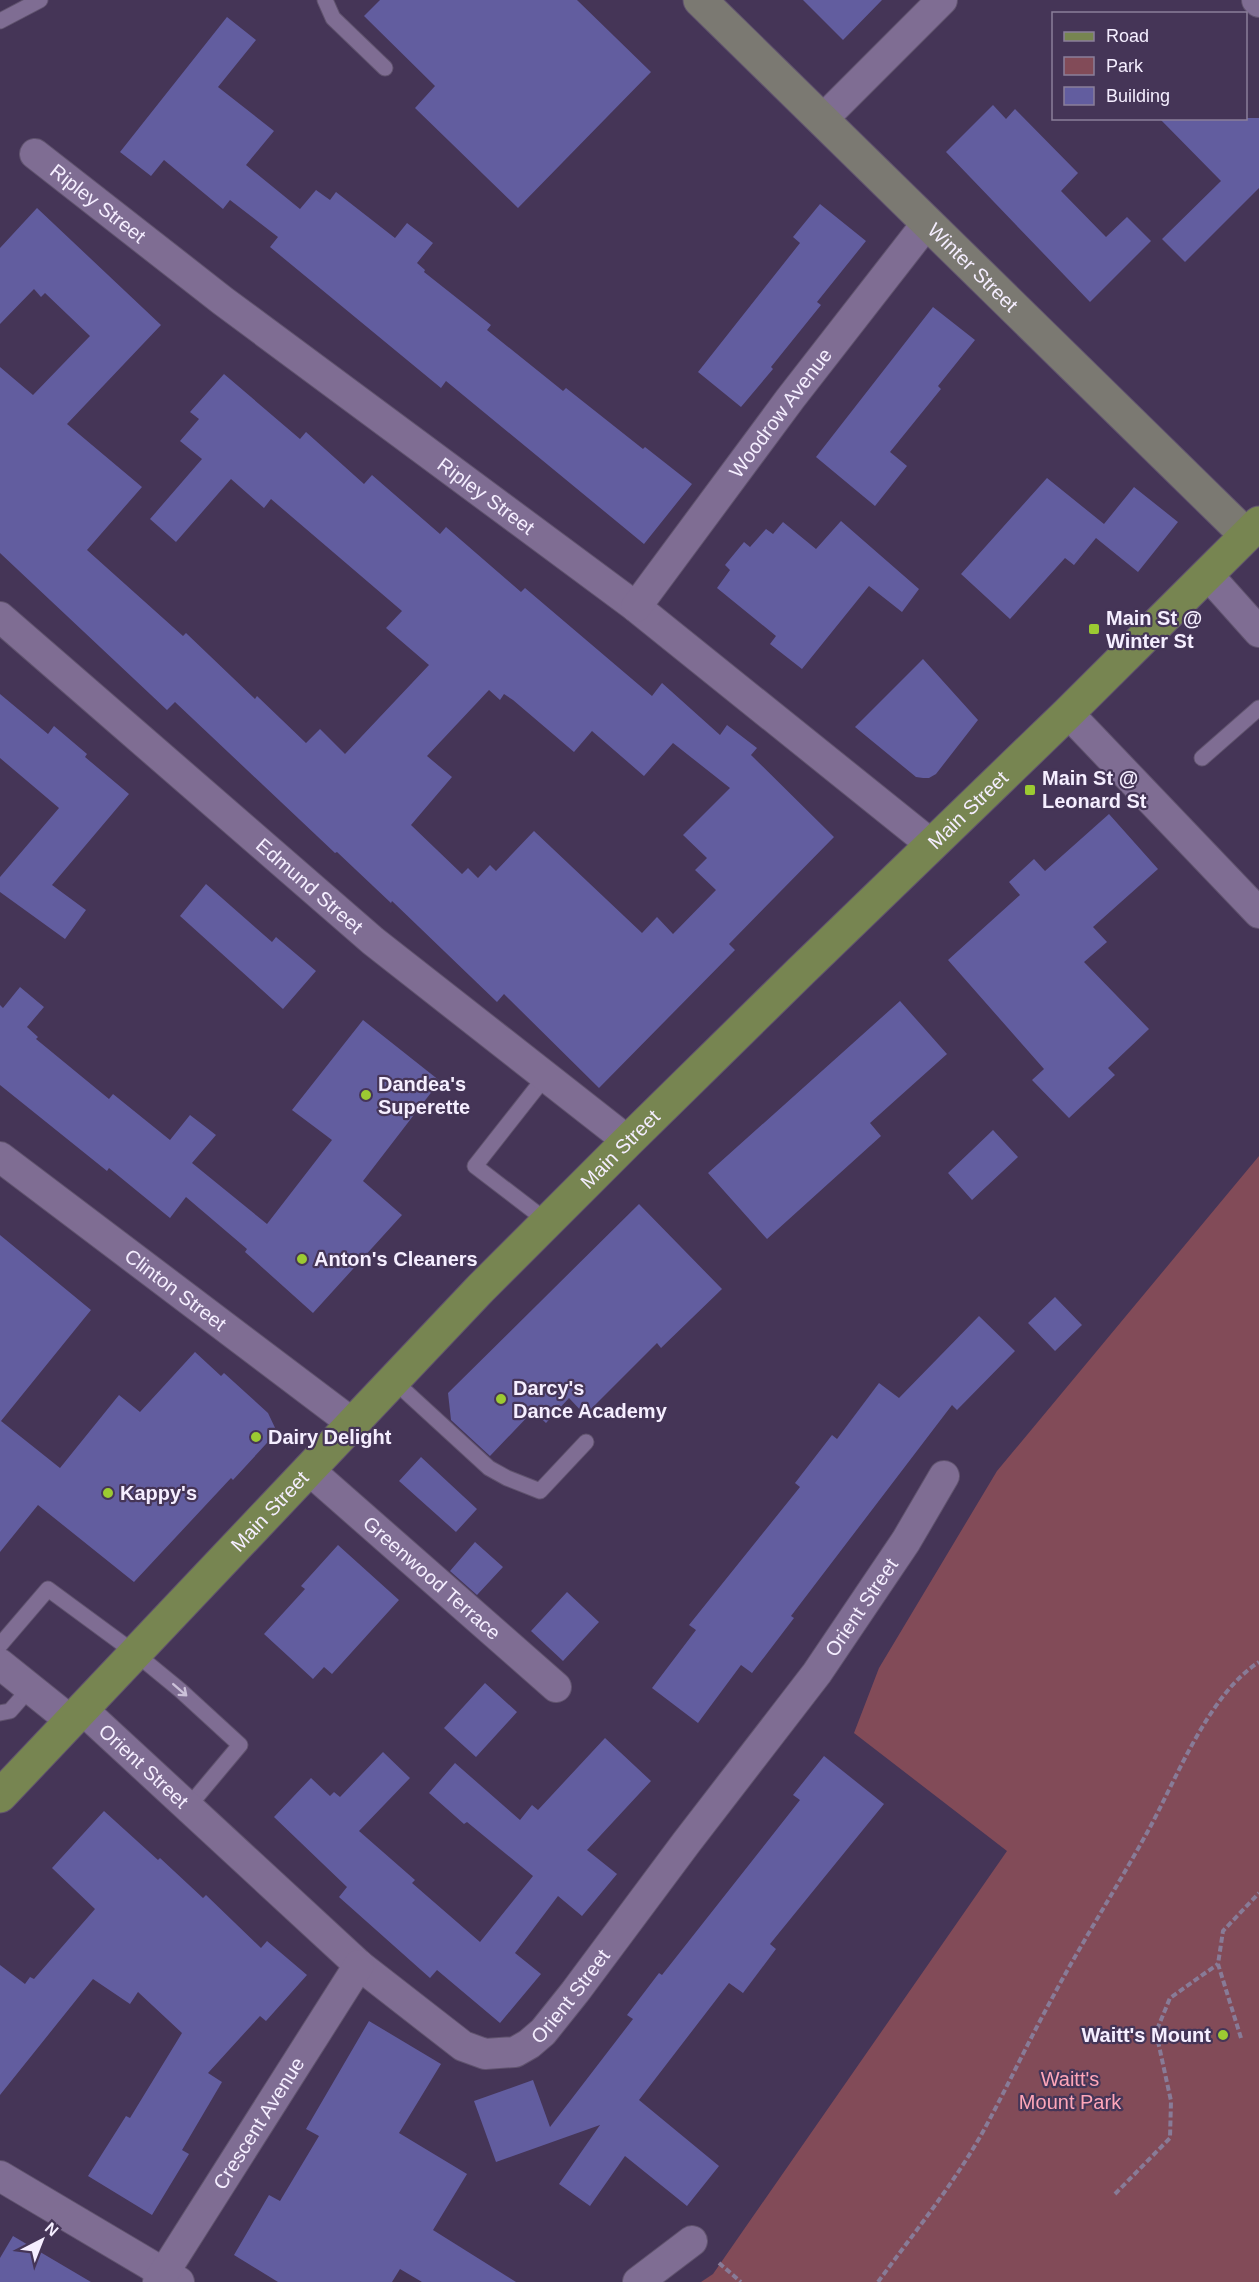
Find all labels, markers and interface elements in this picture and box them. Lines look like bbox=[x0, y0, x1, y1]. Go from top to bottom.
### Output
legend bbox=[1052, 12, 1247, 120]
text: Road bbox=[1106, 26, 1149, 46]
text: Park bbox=[1106, 56, 1144, 76]
text: Building bbox=[1106, 86, 1170, 106]
street label: Ripley Street bbox=[46, 159, 150, 247]
street label: Winter Street bbox=[923, 219, 1023, 316]
street label: Woodrow Avenue bbox=[725, 344, 836, 482]
street label: Ripley Street bbox=[433, 453, 539, 539]
place label: Main St @ Winter St bbox=[1106, 607, 1202, 652]
marker: Main St @ Winter St bbox=[1087, 622, 1101, 636]
street label: Main Street bbox=[923, 766, 1013, 853]
place label: Main St @ Leonard St bbox=[1042, 767, 1147, 812]
marker: Main St @ Leonard St bbox=[1023, 783, 1037, 797]
street label: Edmund Street bbox=[252, 834, 367, 938]
place label: Dandea's Superette bbox=[378, 1073, 470, 1118]
marker: Dandea's Superette bbox=[359, 1088, 373, 1102]
street label: Main Street bbox=[576, 1105, 664, 1193]
street label: Clinton Street bbox=[121, 1244, 231, 1335]
place label: Anton's Cleaners bbox=[314, 1248, 478, 1270]
marker: Anton's Cleaners bbox=[295, 1252, 309, 1266]
place label: Darcy's Dance Academy bbox=[513, 1377, 668, 1422]
marker: Darcy's Dance Academy bbox=[494, 1392, 508, 1406]
place label: Dairy Delight bbox=[268, 1426, 392, 1448]
marker: Dairy Delight bbox=[249, 1430, 263, 1444]
street label: Main Street bbox=[226, 1466, 313, 1556]
place label: Kappy's bbox=[120, 1482, 197, 1504]
marker: Kappy's bbox=[101, 1486, 115, 1500]
street label: Greenwood Terrace bbox=[359, 1512, 505, 1644]
street label: Orient Street bbox=[821, 1554, 902, 1660]
one-way arrow bbox=[173, 1683, 188, 1697]
street label: Orient Street bbox=[95, 1719, 193, 1813]
street label: Orient Street bbox=[527, 1945, 614, 2048]
place label: Waitt's Mount bbox=[1081, 2024, 1211, 2046]
marker: Waitt's Mount bbox=[1216, 2028, 1230, 2042]
street label: Crescent Avenue bbox=[209, 2053, 309, 2193]
park label: Waitt's Mount Park bbox=[1019, 2068, 1122, 2113]
north arrow bbox=[12, 2210, 72, 2270]
text: N bbox=[42, 2219, 62, 2239]

